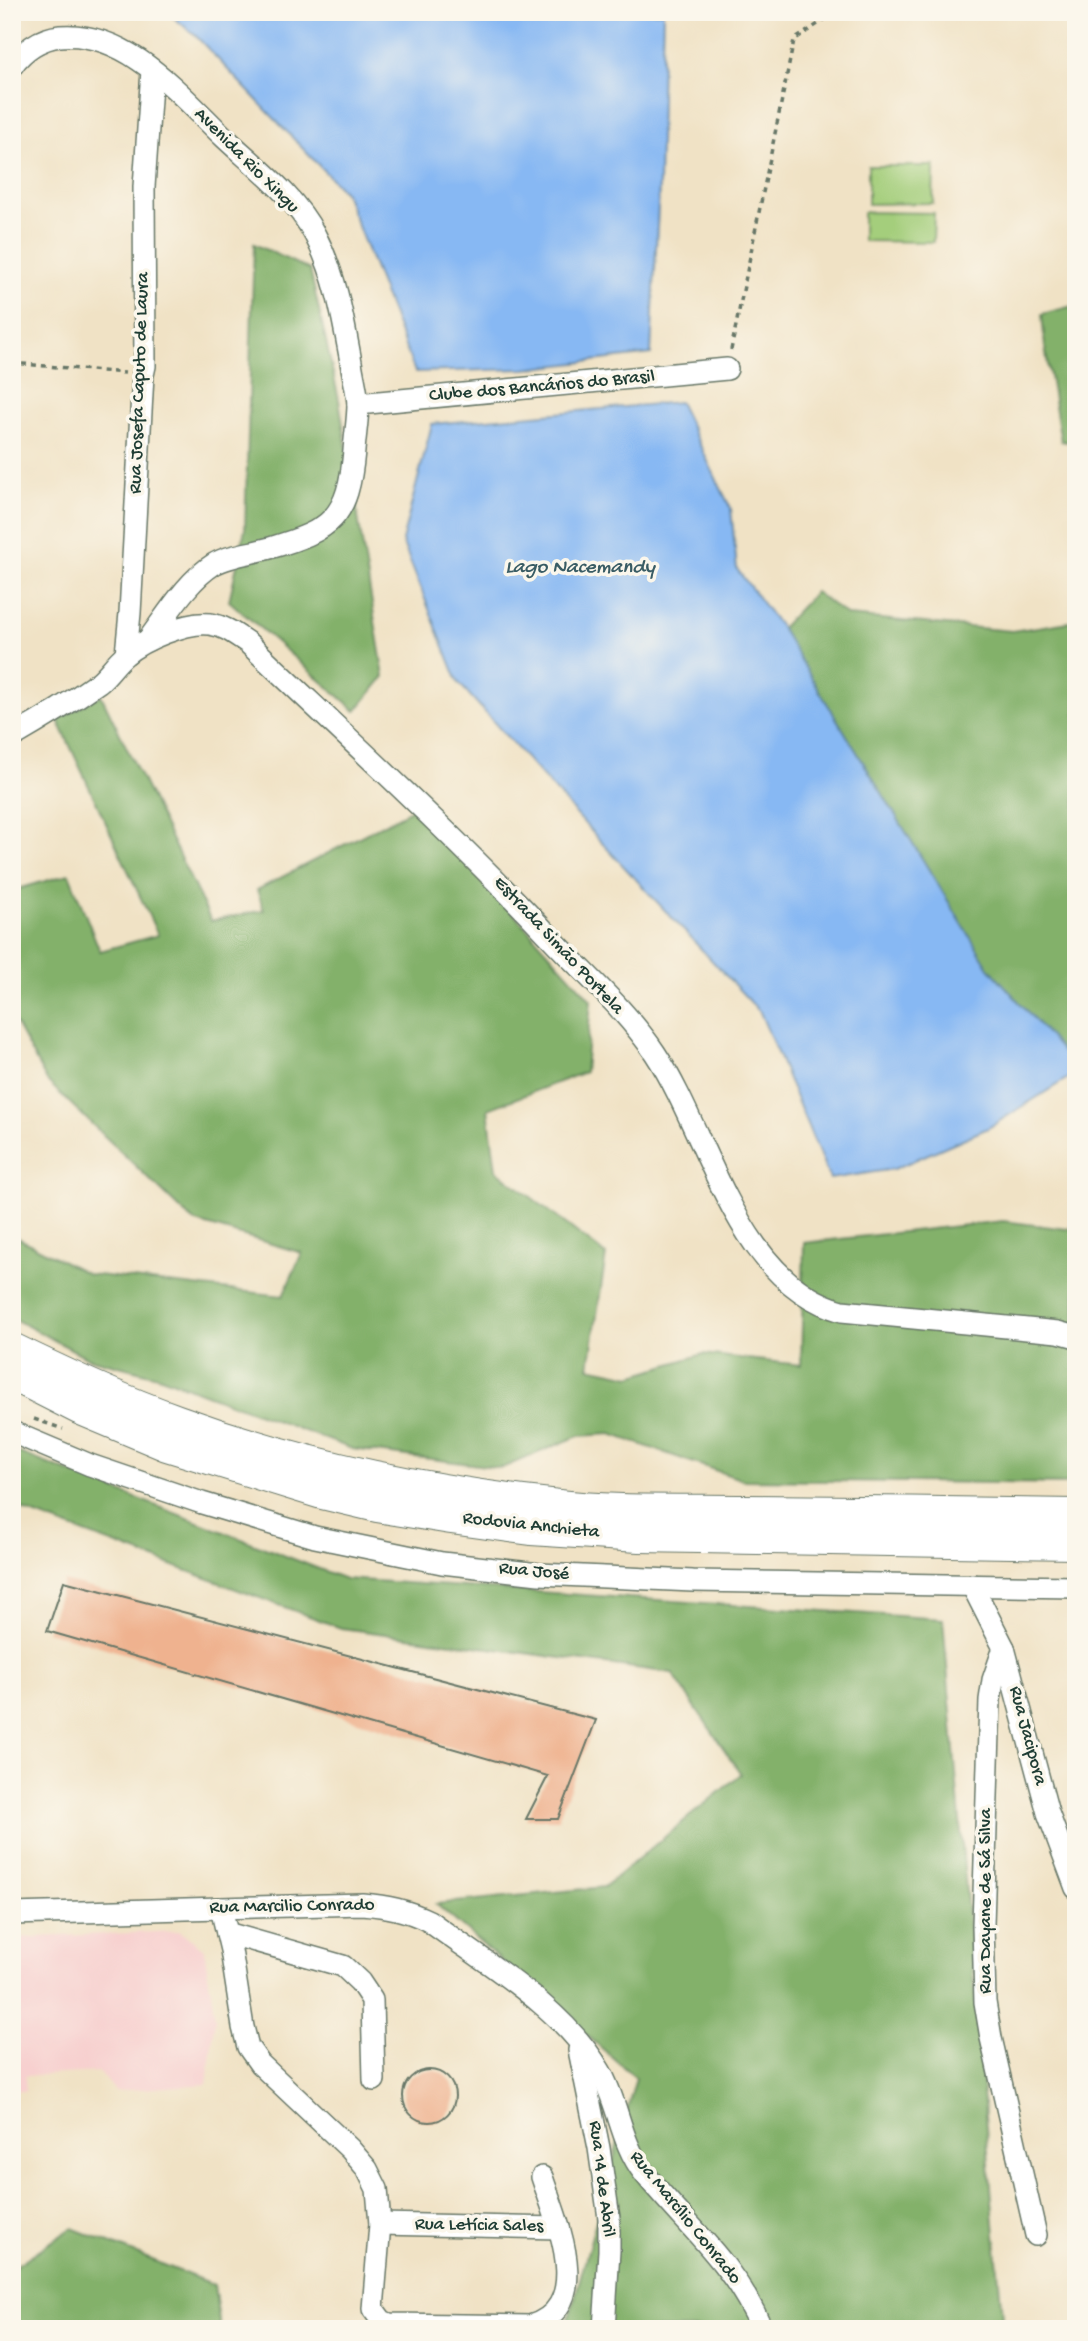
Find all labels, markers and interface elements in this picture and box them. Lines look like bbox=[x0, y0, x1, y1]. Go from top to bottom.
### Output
street label: Avenida Rio Xingu bbox=[188, 103, 304, 219]
street label: Rua Josefa Caputo de Laura bbox=[125, 270, 155, 494]
street label: Clube dos Bancários do Brasil bbox=[428, 366, 656, 408]
water label: Lago Nacemandy bbox=[505, 556, 657, 581]
street label: Estrada Simão Portela bbox=[488, 872, 629, 1021]
street label: Rodovia Anchieta bbox=[461, 1507, 602, 1545]
street label: Rua José bbox=[498, 1557, 570, 1587]
street label: Rua Jacipora bbox=[1003, 1684, 1052, 1789]
street label: Rua Dayane de Sá Silva bbox=[975, 1807, 998, 1994]
street label: Rua Marcilio Conrado bbox=[209, 1894, 375, 1920]
street label: Rua 14 de Abril bbox=[582, 2120, 620, 2238]
street label: Rua Marcílio Conrado bbox=[624, 2147, 746, 2289]
street label: Rua Letícia Sales bbox=[415, 2213, 544, 2239]

